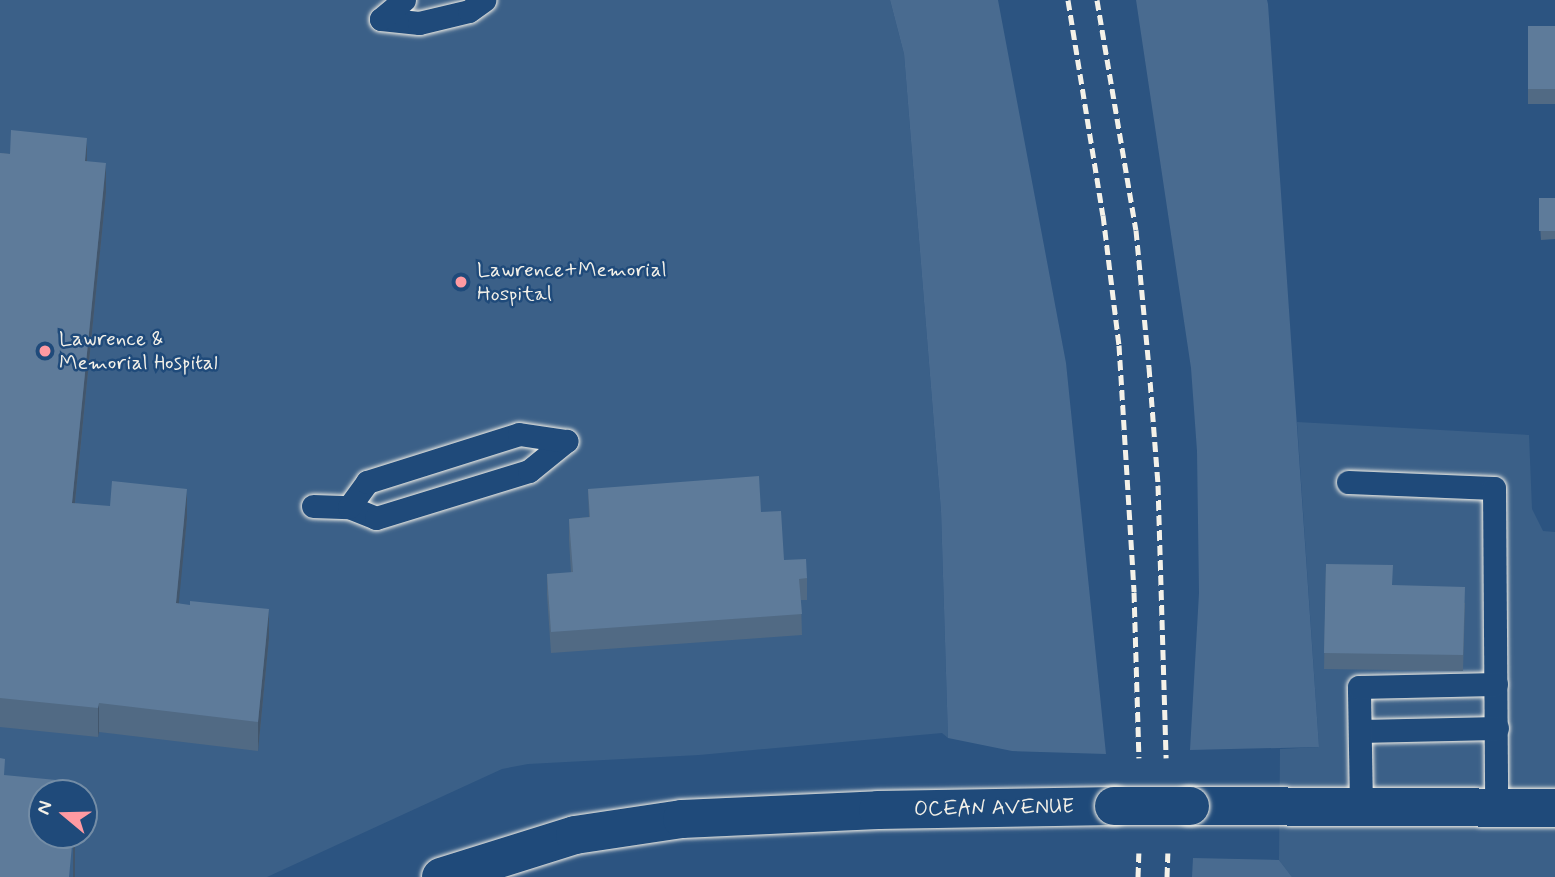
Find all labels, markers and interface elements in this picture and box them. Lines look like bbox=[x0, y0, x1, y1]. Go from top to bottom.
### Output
place label: Lawrence+Memorial Hospital bbox=[477, 257, 667, 307]
marker: Lawrence+Memorial Hospital bbox=[451, 272, 471, 292]
place label: Lawrence & Memorial Hospital bbox=[59, 326, 228, 376]
marker: Lawrence & Memorial Hospital bbox=[37, 343, 53, 359]
north arrow bbox=[28, 779, 98, 849]
street label: OCEAN AVENUE bbox=[914, 794, 1074, 822]
text: N bbox=[31, 798, 58, 818]

